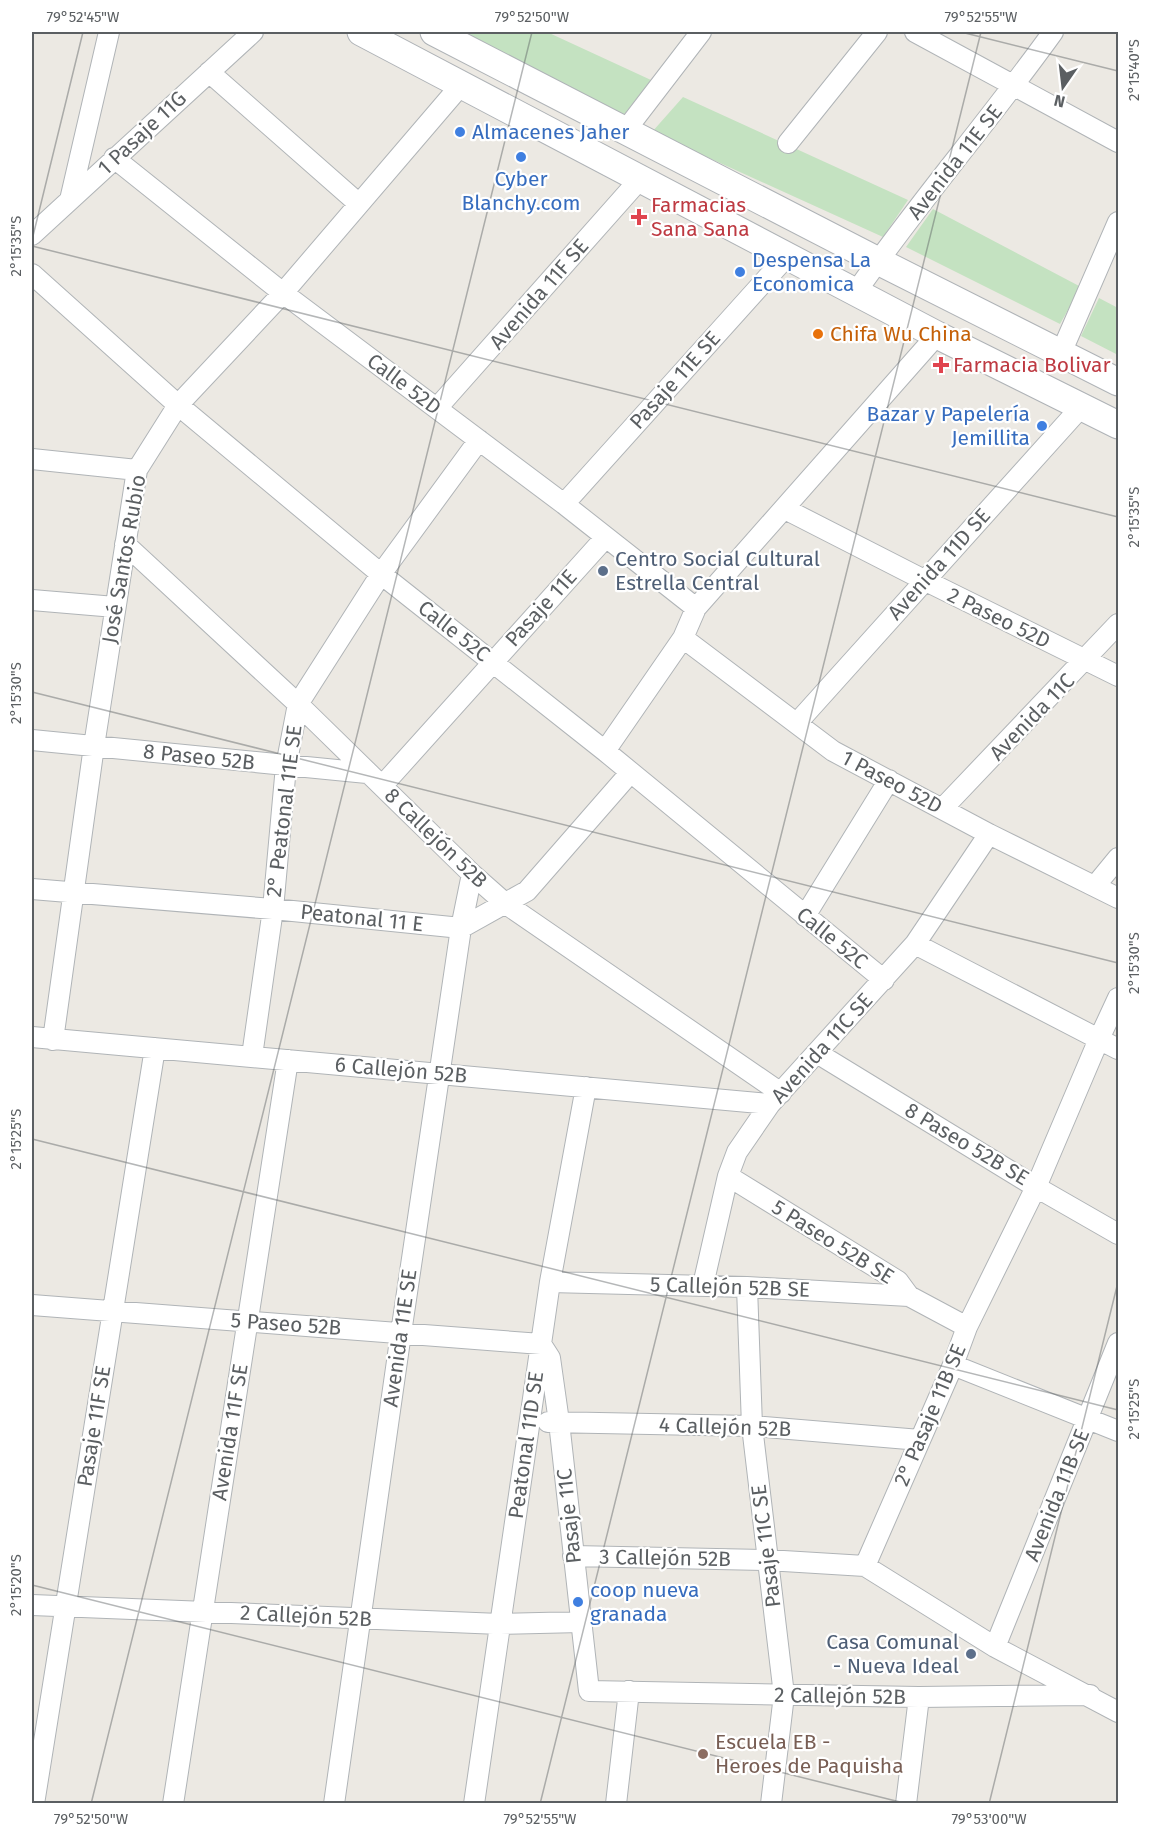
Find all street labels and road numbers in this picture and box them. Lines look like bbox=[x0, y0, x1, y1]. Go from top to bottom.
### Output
street label: 1 Pasaje 11G bbox=[92, 85, 192, 181]
street label: Avenida 11E SE bbox=[902, 99, 1008, 225]
street label: Avenida 11F SE bbox=[484, 233, 594, 355]
street label: Pasaje 11E SE bbox=[624, 325, 726, 435]
street label: Calle 52D bbox=[362, 348, 446, 420]
street label: José Santos Rubio bbox=[96, 472, 152, 646]
street label: Avenida 11D SE bbox=[882, 503, 996, 625]
street label: Pasaje 11E bbox=[500, 564, 582, 652]
street label: 2 Paseo 52D bbox=[943, 582, 1055, 654]
street label: Calle 52C bbox=[413, 595, 495, 667]
street label: Avenida 11C bbox=[984, 668, 1080, 766]
street label: 2° Peatonal 11E SE bbox=[261, 723, 307, 899]
street label: 8 Paseo 52B bbox=[142, 738, 256, 776]
street label: 1 Paseo 52D bbox=[837, 745, 947, 819]
street label: 8 Callejón 52B bbox=[379, 782, 493, 894]
street label: Peatonal 11 E bbox=[299, 899, 425, 937]
street label: Calle 52C bbox=[791, 901, 873, 975]
street label: Avenida 11C SE bbox=[766, 988, 878, 1108]
street label: 6 Callejón 52B bbox=[334, 1051, 468, 1089]
street label: 8 Paseo 52B SE bbox=[900, 1097, 1034, 1191]
street label: 5 Paseo 52B SE bbox=[767, 1194, 899, 1290]
street label: Avenida 11E SE bbox=[377, 1267, 423, 1409]
street label: 5 Callejón 52B SE bbox=[650, 1271, 810, 1303]
street label: 5 Paseo 52B bbox=[230, 1307, 342, 1341]
street label: 2° Pasaje 11B SE bbox=[888, 1340, 972, 1490]
street label: Avenida 11F SE bbox=[206, 1362, 254, 1502]
street label: Pasaje 11F SE bbox=[72, 1364, 116, 1488]
street label: Peatonal 11D SE bbox=[503, 1370, 549, 1520]
street label: 4 Callejón 52B bbox=[658, 1412, 792, 1442]
street label: Avenida 11B SE bbox=[1019, 1425, 1095, 1565]
street label: Pasaje 11C bbox=[551, 1467, 587, 1565]
street label: Pasaje 11C SE bbox=[746, 1483, 786, 1609]
street label: 3 Callejón 52B bbox=[599, 1544, 731, 1572]
street label: 2 Callejón 52B bbox=[239, 1600, 373, 1632]
street label: 2 Callejón 52B bbox=[774, 1682, 906, 1710]

